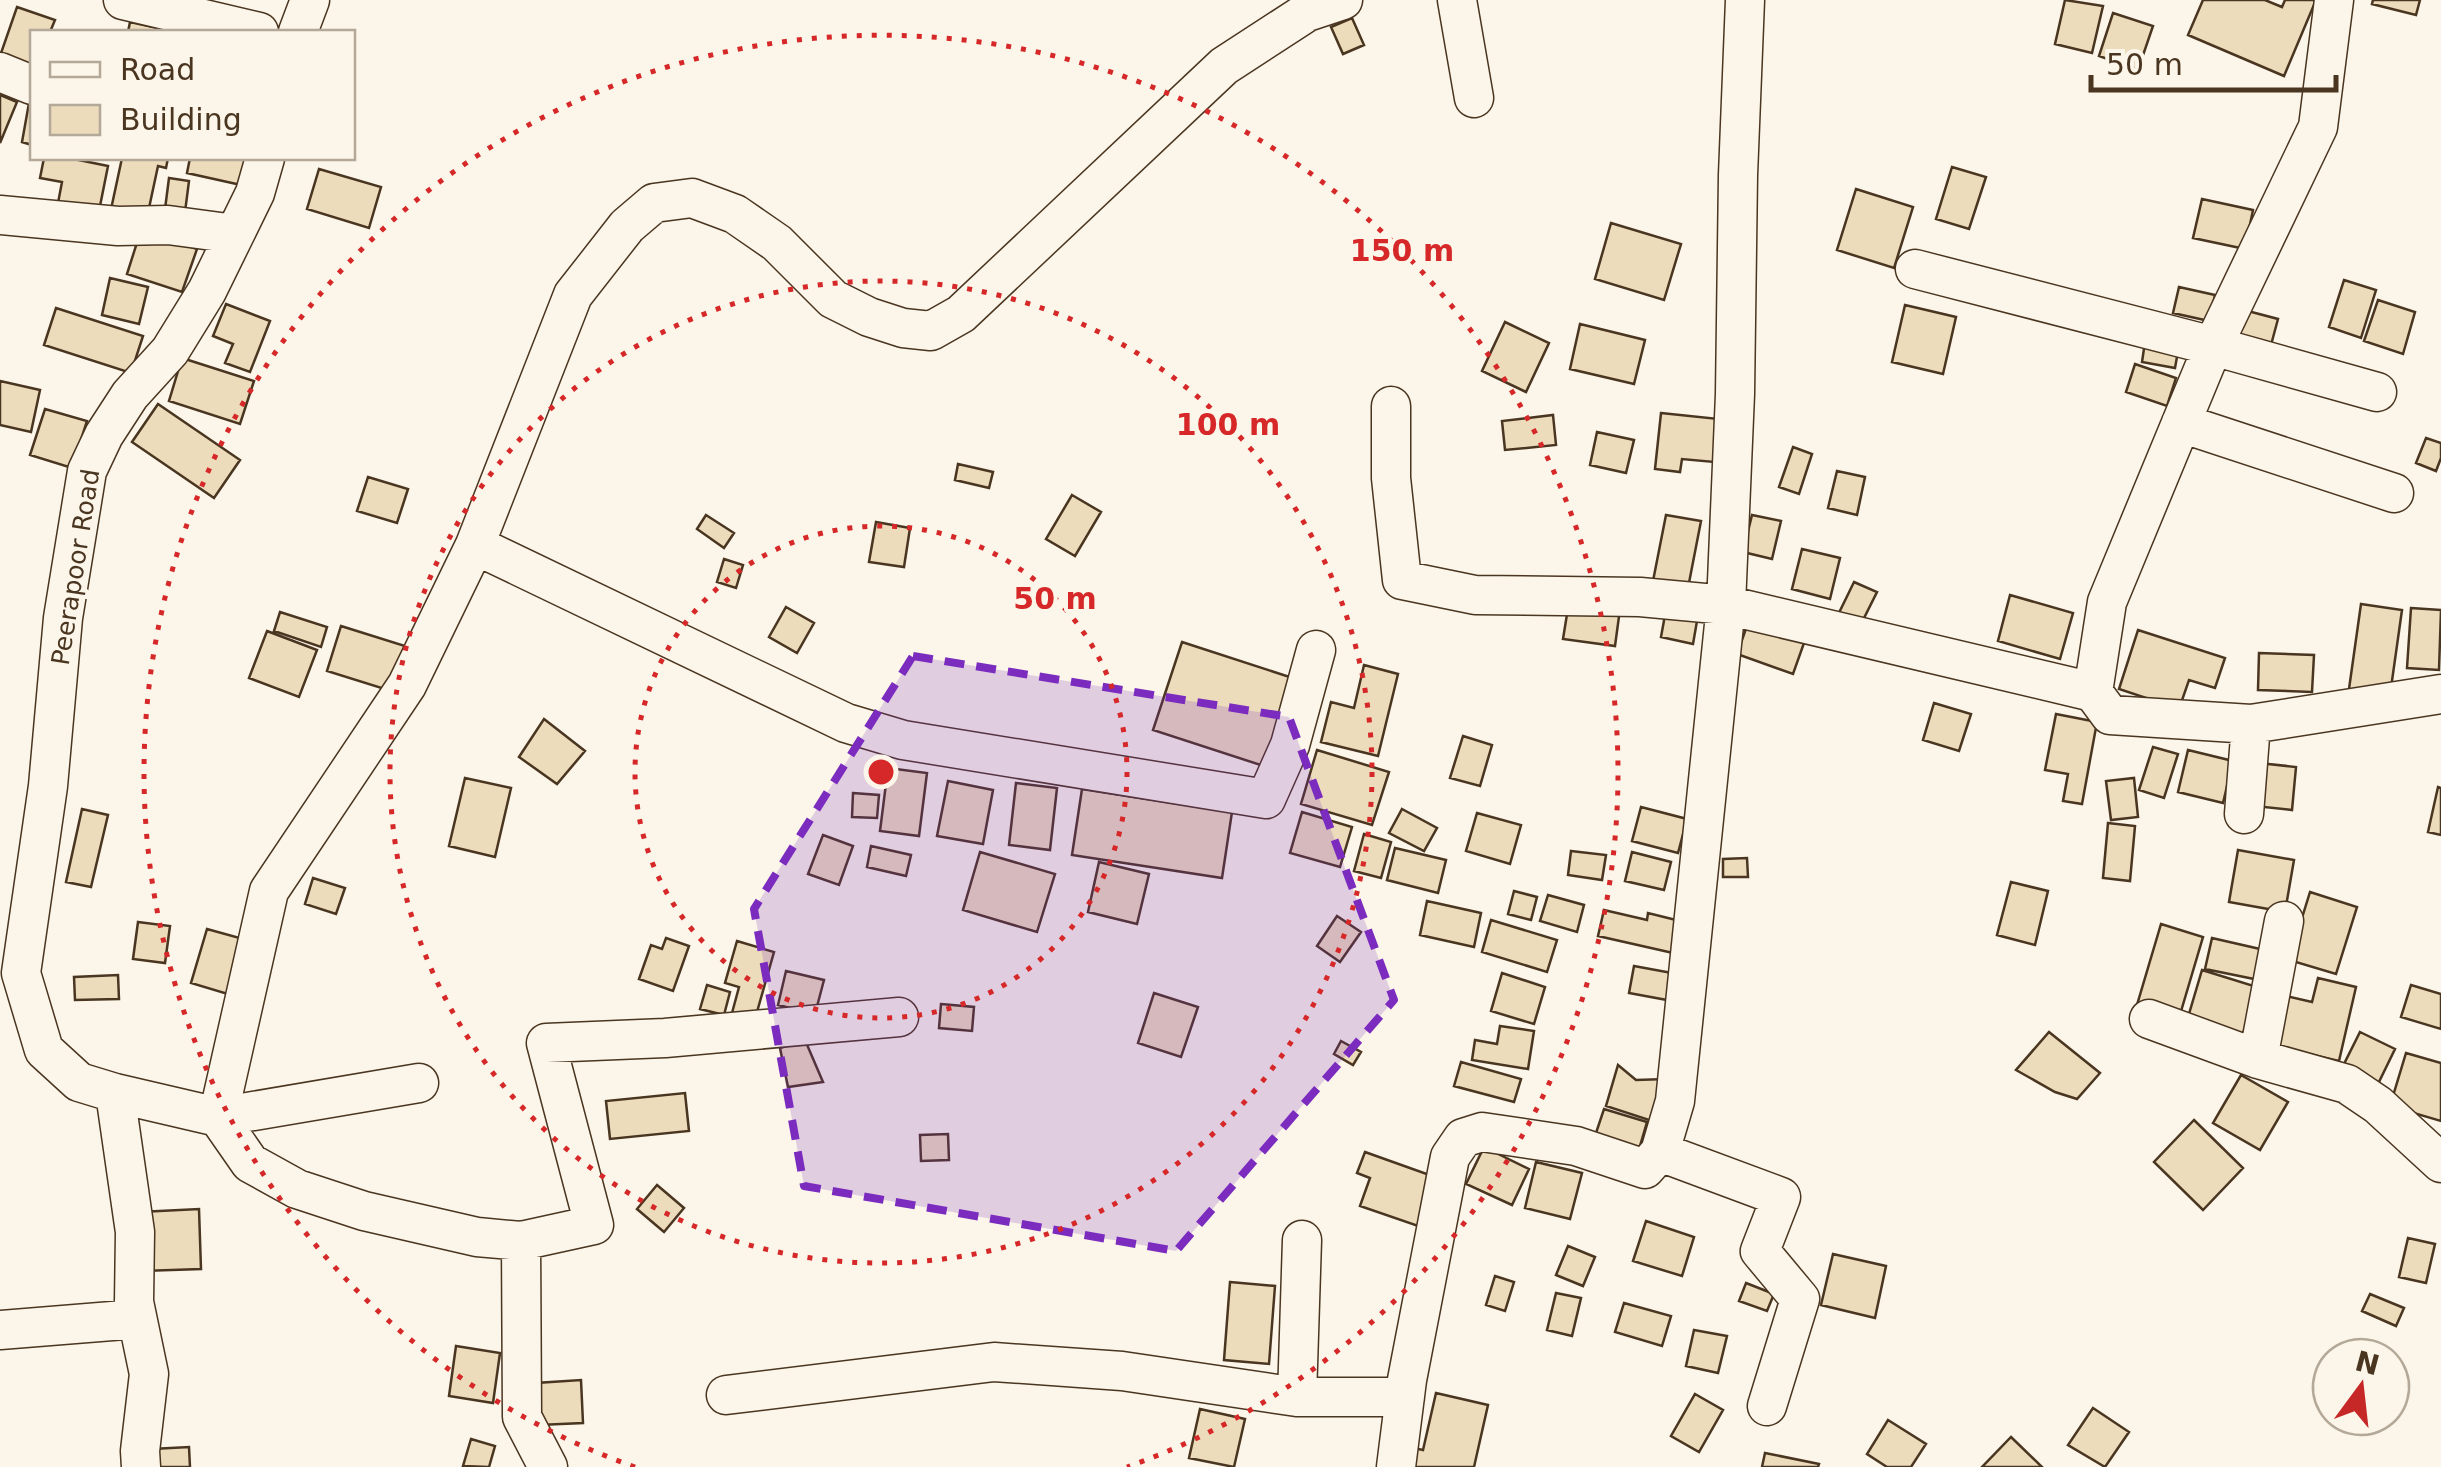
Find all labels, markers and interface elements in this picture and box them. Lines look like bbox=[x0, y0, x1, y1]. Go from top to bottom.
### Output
legend bbox=[30, 30, 355, 160]
scale bar bbox=[2091, 30, 2336, 92]
text: 50 m bbox=[2106, 47, 2183, 82]
text: Road bbox=[120, 52, 195, 87]
text: Building bbox=[120, 102, 242, 137]
text: 150 m bbox=[1350, 233, 1454, 268]
text: 100 m bbox=[1176, 407, 1280, 442]
street label: Peerapoor Road bbox=[46, 467, 105, 667]
text: 50 m bbox=[1013, 581, 1097, 616]
centre of rings bbox=[863, 754, 899, 790]
north arrow bbox=[2311, 1337, 2411, 1437]
text: N bbox=[2352, 1344, 2383, 1382]

